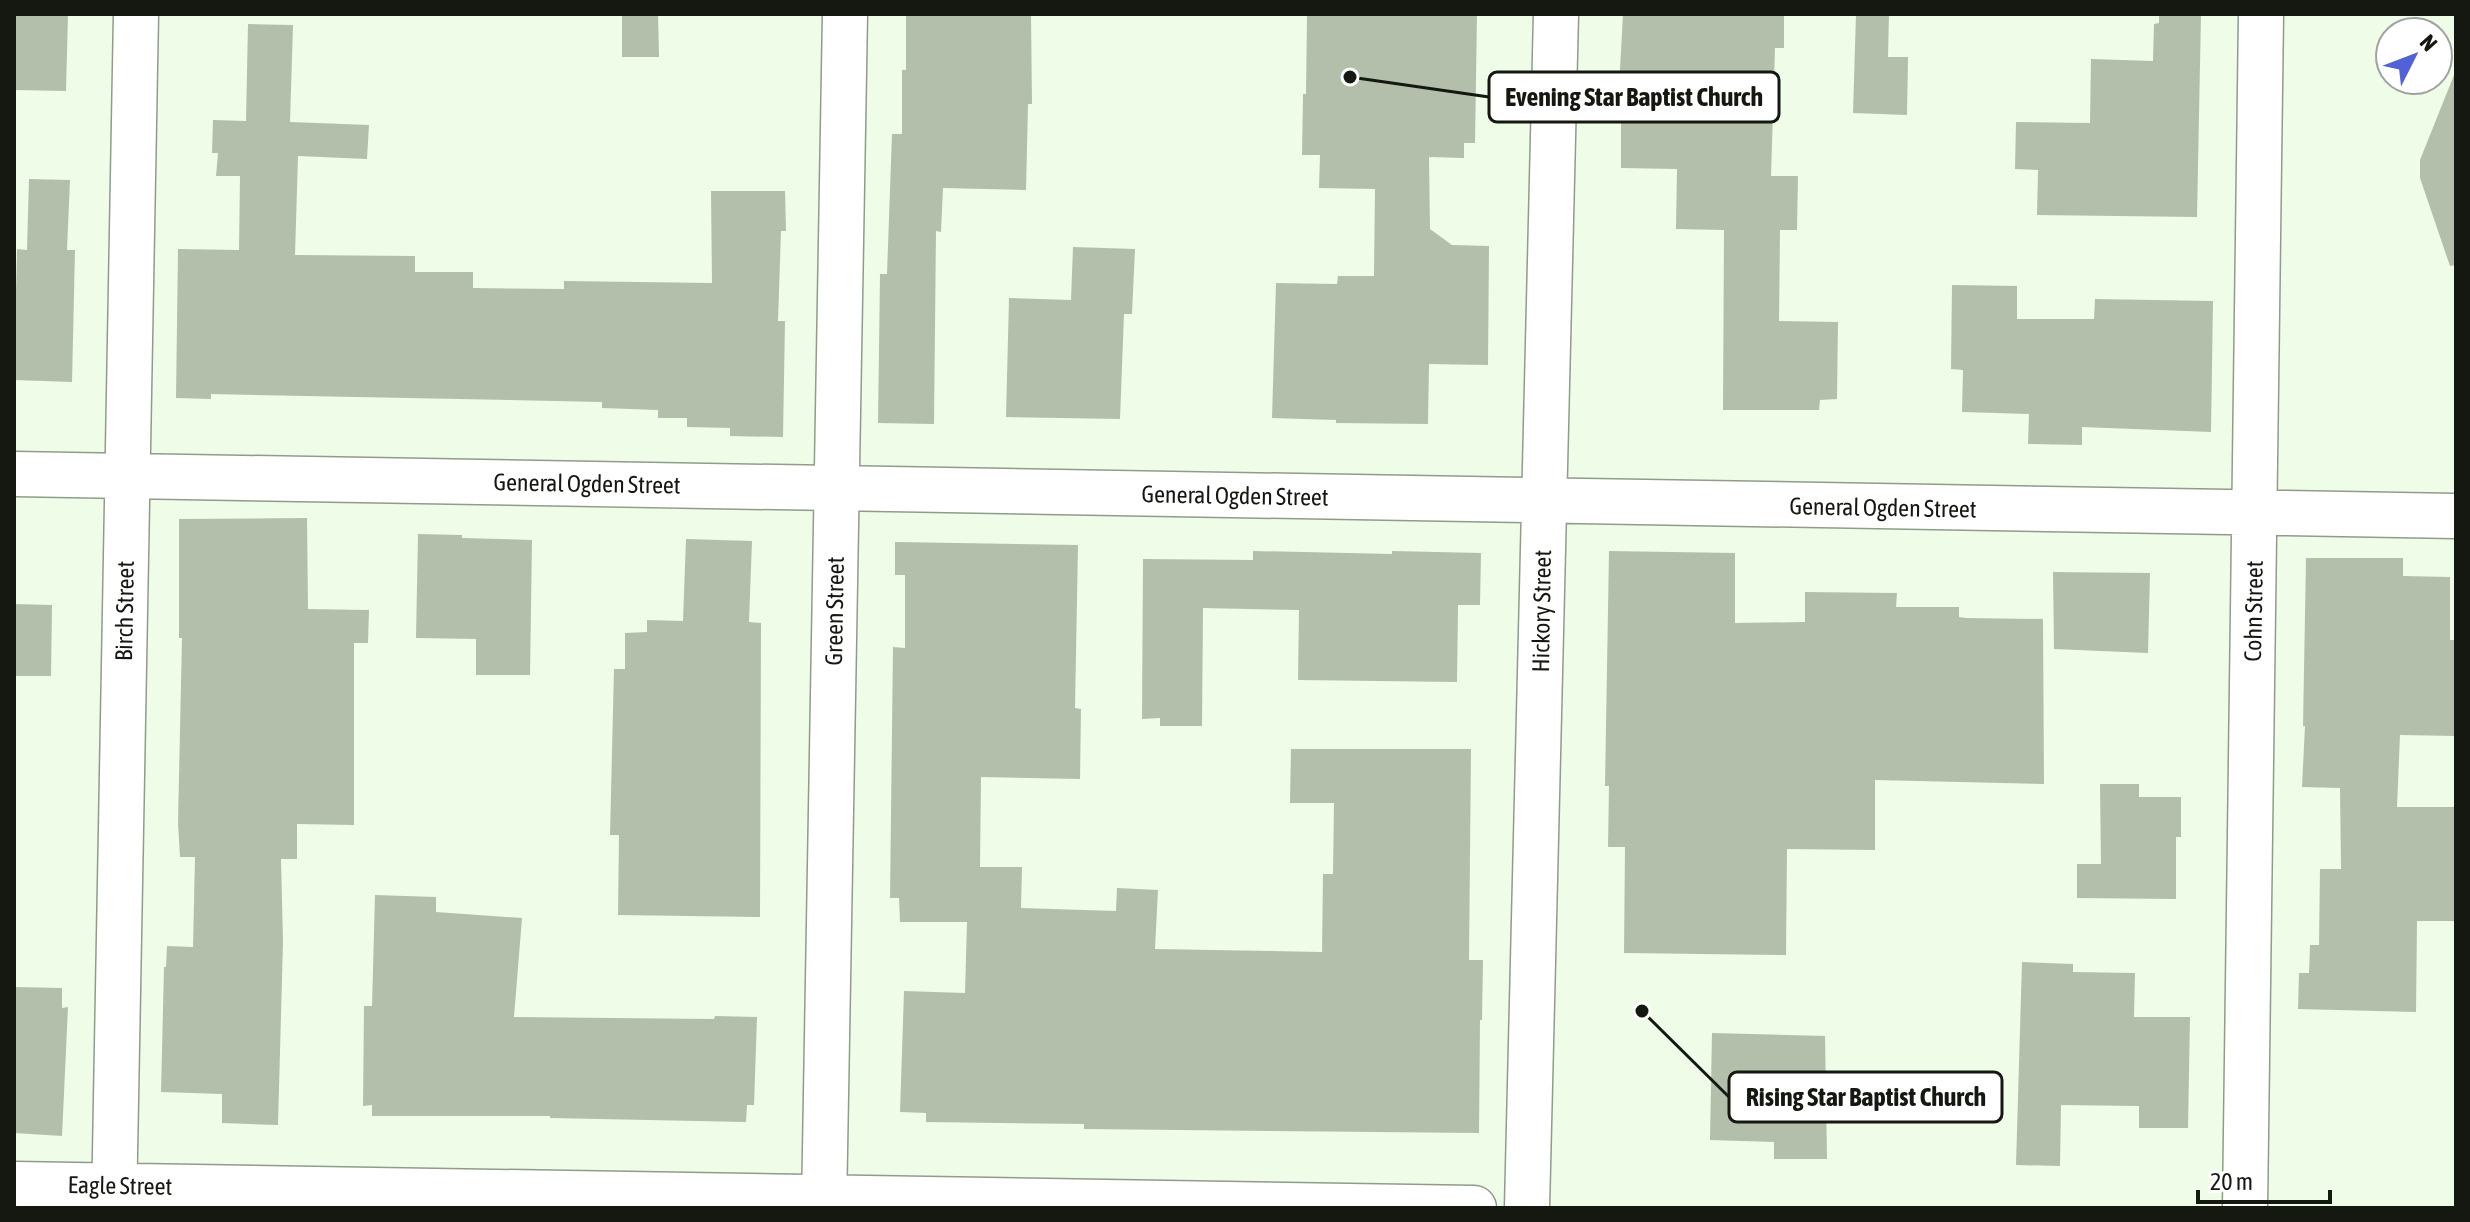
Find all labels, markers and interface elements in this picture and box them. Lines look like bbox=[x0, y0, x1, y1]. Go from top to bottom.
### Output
north arrow bbox=[2374, 16, 2454, 96]
text: N bbox=[2415, 29, 2443, 56]
callout: Evening Star Baptist Church bbox=[1489, 72, 1779, 122]
text: Evening Star Baptist Church bbox=[1505, 82, 1763, 112]
street label: General Ogden Street bbox=[493, 468, 681, 499]
street label: General Ogden Street bbox=[1141, 480, 1329, 511]
street label: General Ogden Street bbox=[1789, 492, 1977, 523]
street label: Hickory Street bbox=[1527, 549, 1556, 673]
street label: Green Street bbox=[820, 556, 849, 666]
street label: Birch Street bbox=[110, 560, 139, 661]
street label: Cohn Street bbox=[2239, 560, 2268, 662]
callout: Rising Star Baptist Church bbox=[1729, 1072, 2002, 1122]
text: Rising Star Baptist Church bbox=[1746, 1082, 1986, 1112]
scale bar bbox=[2198, 1154, 2330, 1204]
text: 20 m bbox=[2210, 1168, 2253, 1195]
street label: Eagle Street bbox=[67, 1171, 173, 1200]

